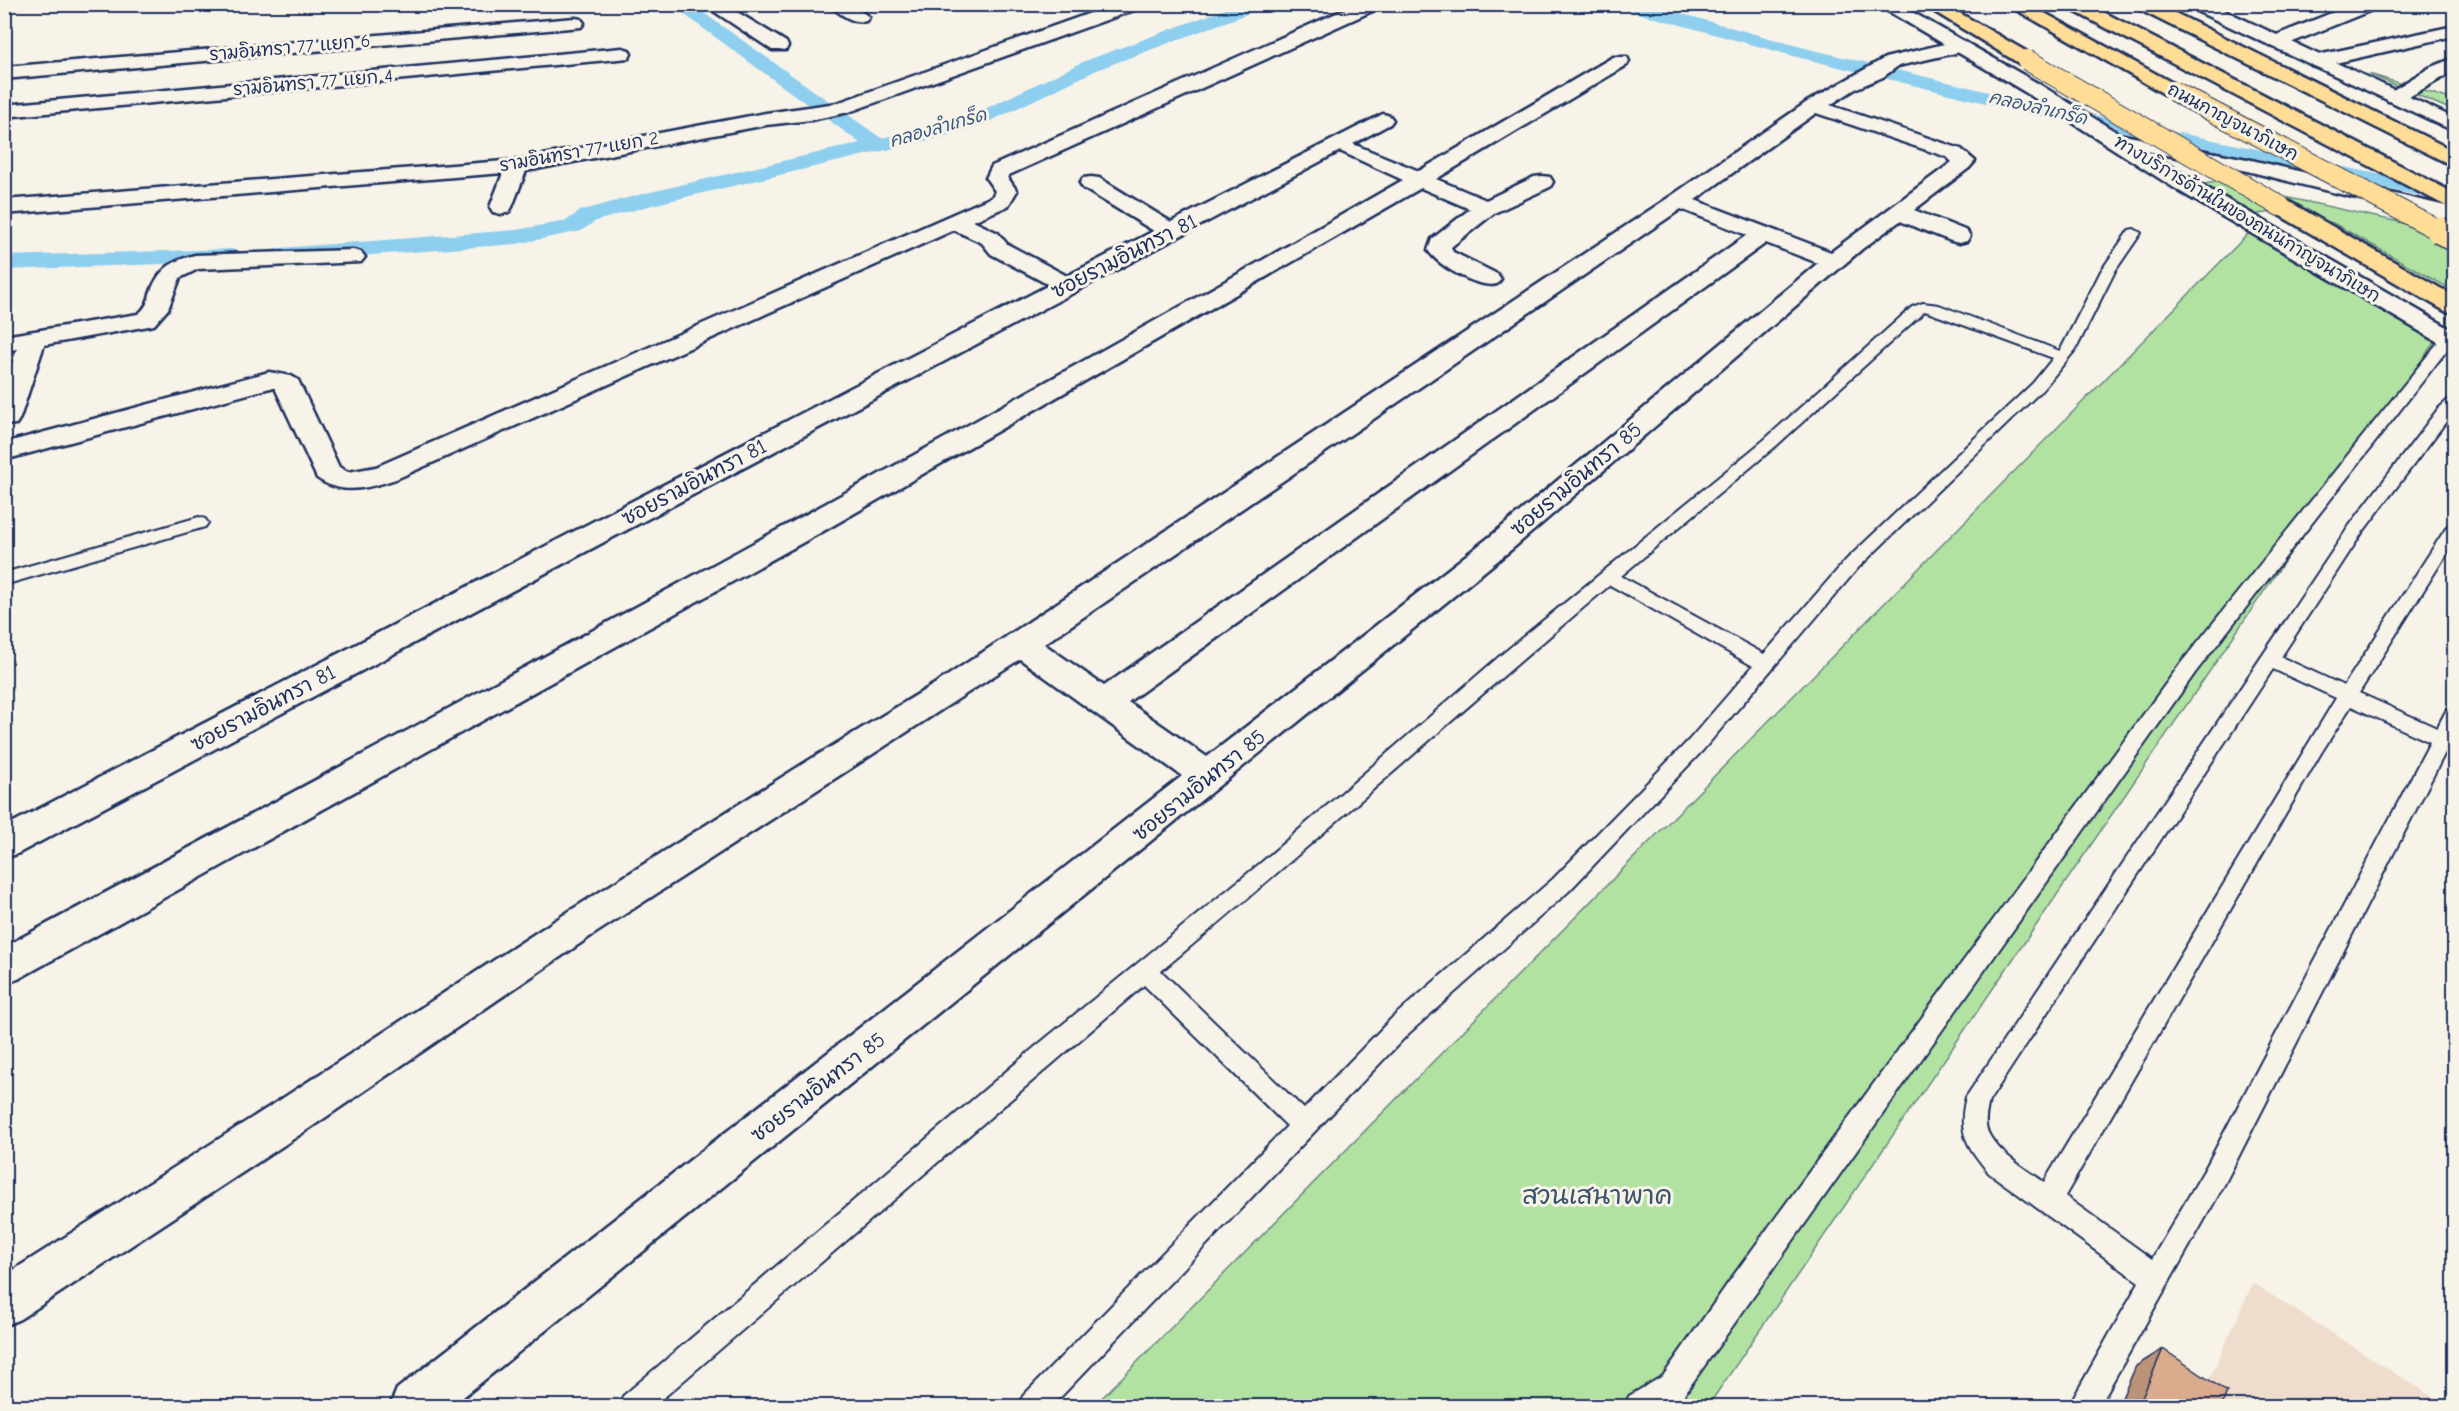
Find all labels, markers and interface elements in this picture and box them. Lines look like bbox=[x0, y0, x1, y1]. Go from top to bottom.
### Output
street label: รามอินทรา 77 แยก 6 bbox=[209, 30, 371, 65]
street label: รามอินทรา 77 แยก 4 bbox=[232, 65, 394, 100]
street label: ถนนกาญจนาภิเษก bbox=[2164, 78, 2302, 165]
water label: คลองลำเกร็ด bbox=[1987, 85, 2090, 130]
water label: คลองลำเกร็ด bbox=[887, 102, 989, 152]
street label: รามอินทรา 77 แยก 2 bbox=[498, 127, 660, 176]
street label: ทางบริการด้านในของถนนกาญจนาภิเษก bbox=[2110, 128, 2385, 307]
street label: ซอยรามอินทรา 81 bbox=[1047, 209, 1201, 303]
street label: ซอยรามอินทรา 85 bbox=[1506, 417, 1646, 541]
street label: ซอยรามอินทรา 81 bbox=[618, 434, 770, 530]
street label: ซอยรามอินทรา 81 bbox=[187, 660, 339, 756]
street label: ซอยรามอินทรา 85 bbox=[1128, 724, 1270, 846]
street label: ซอยรามอินทรา 85 bbox=[746, 1027, 890, 1147]
park label: สวนเสนาพาค bbox=[1522, 1181, 1672, 1211]

